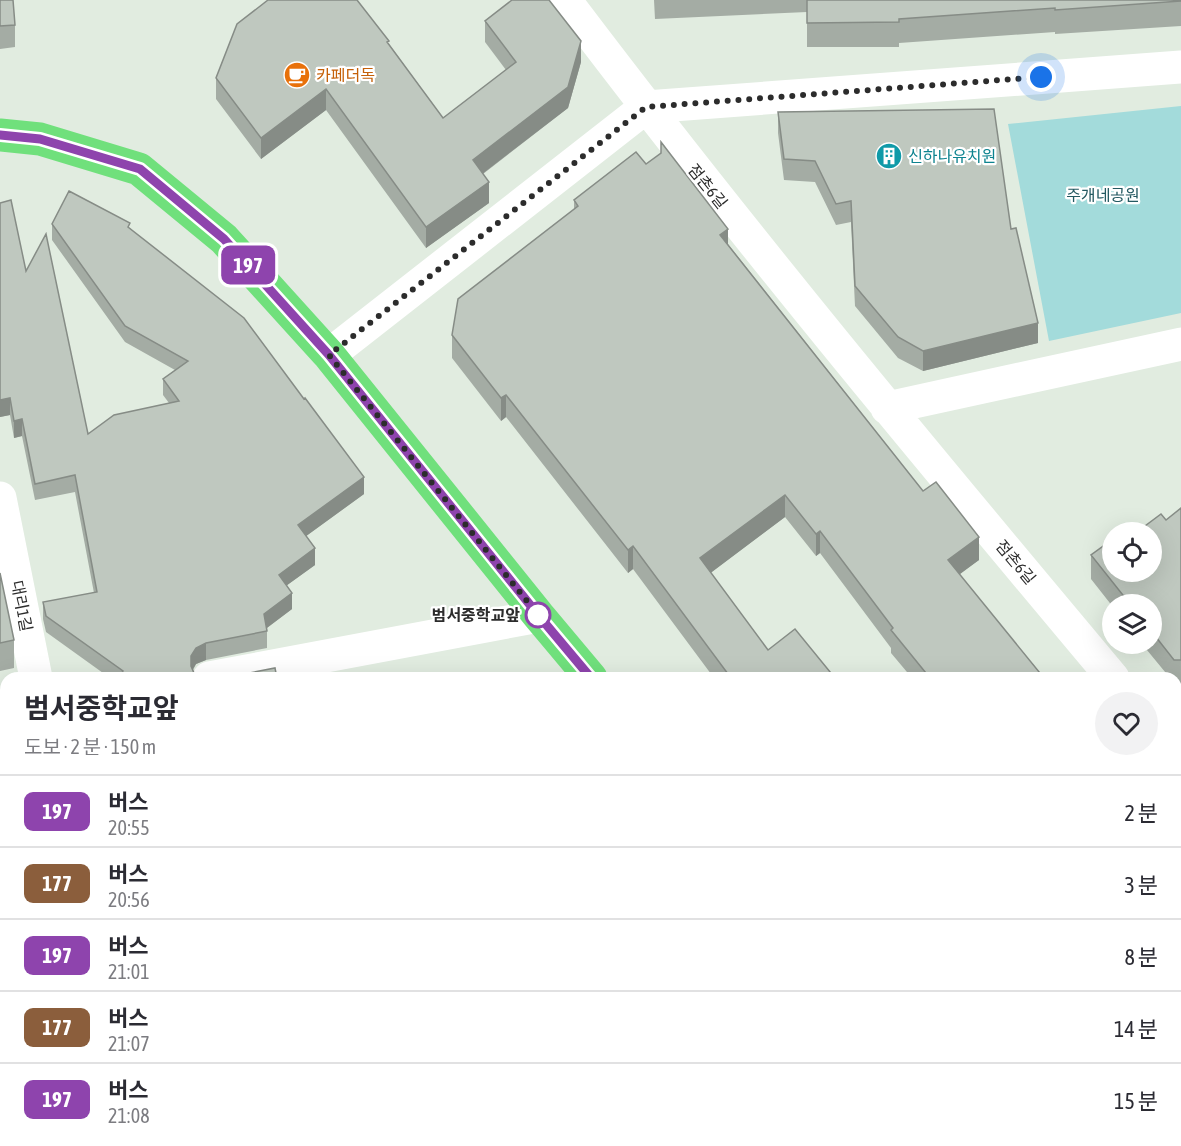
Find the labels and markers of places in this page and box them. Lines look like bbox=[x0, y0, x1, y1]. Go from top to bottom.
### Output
cafe icon: 카페더독 bbox=[282, 60, 312, 90]
place label: 카페더독 bbox=[316, 66, 375, 84]
building icon: 신하나유치원 bbox=[874, 141, 904, 171]
place label: 신하나유치원 bbox=[908, 147, 996, 165]
marker: 범서중학교앞 bbox=[525, 602, 551, 628]
place label: 범서중학교앞 bbox=[432, 606, 520, 624]

